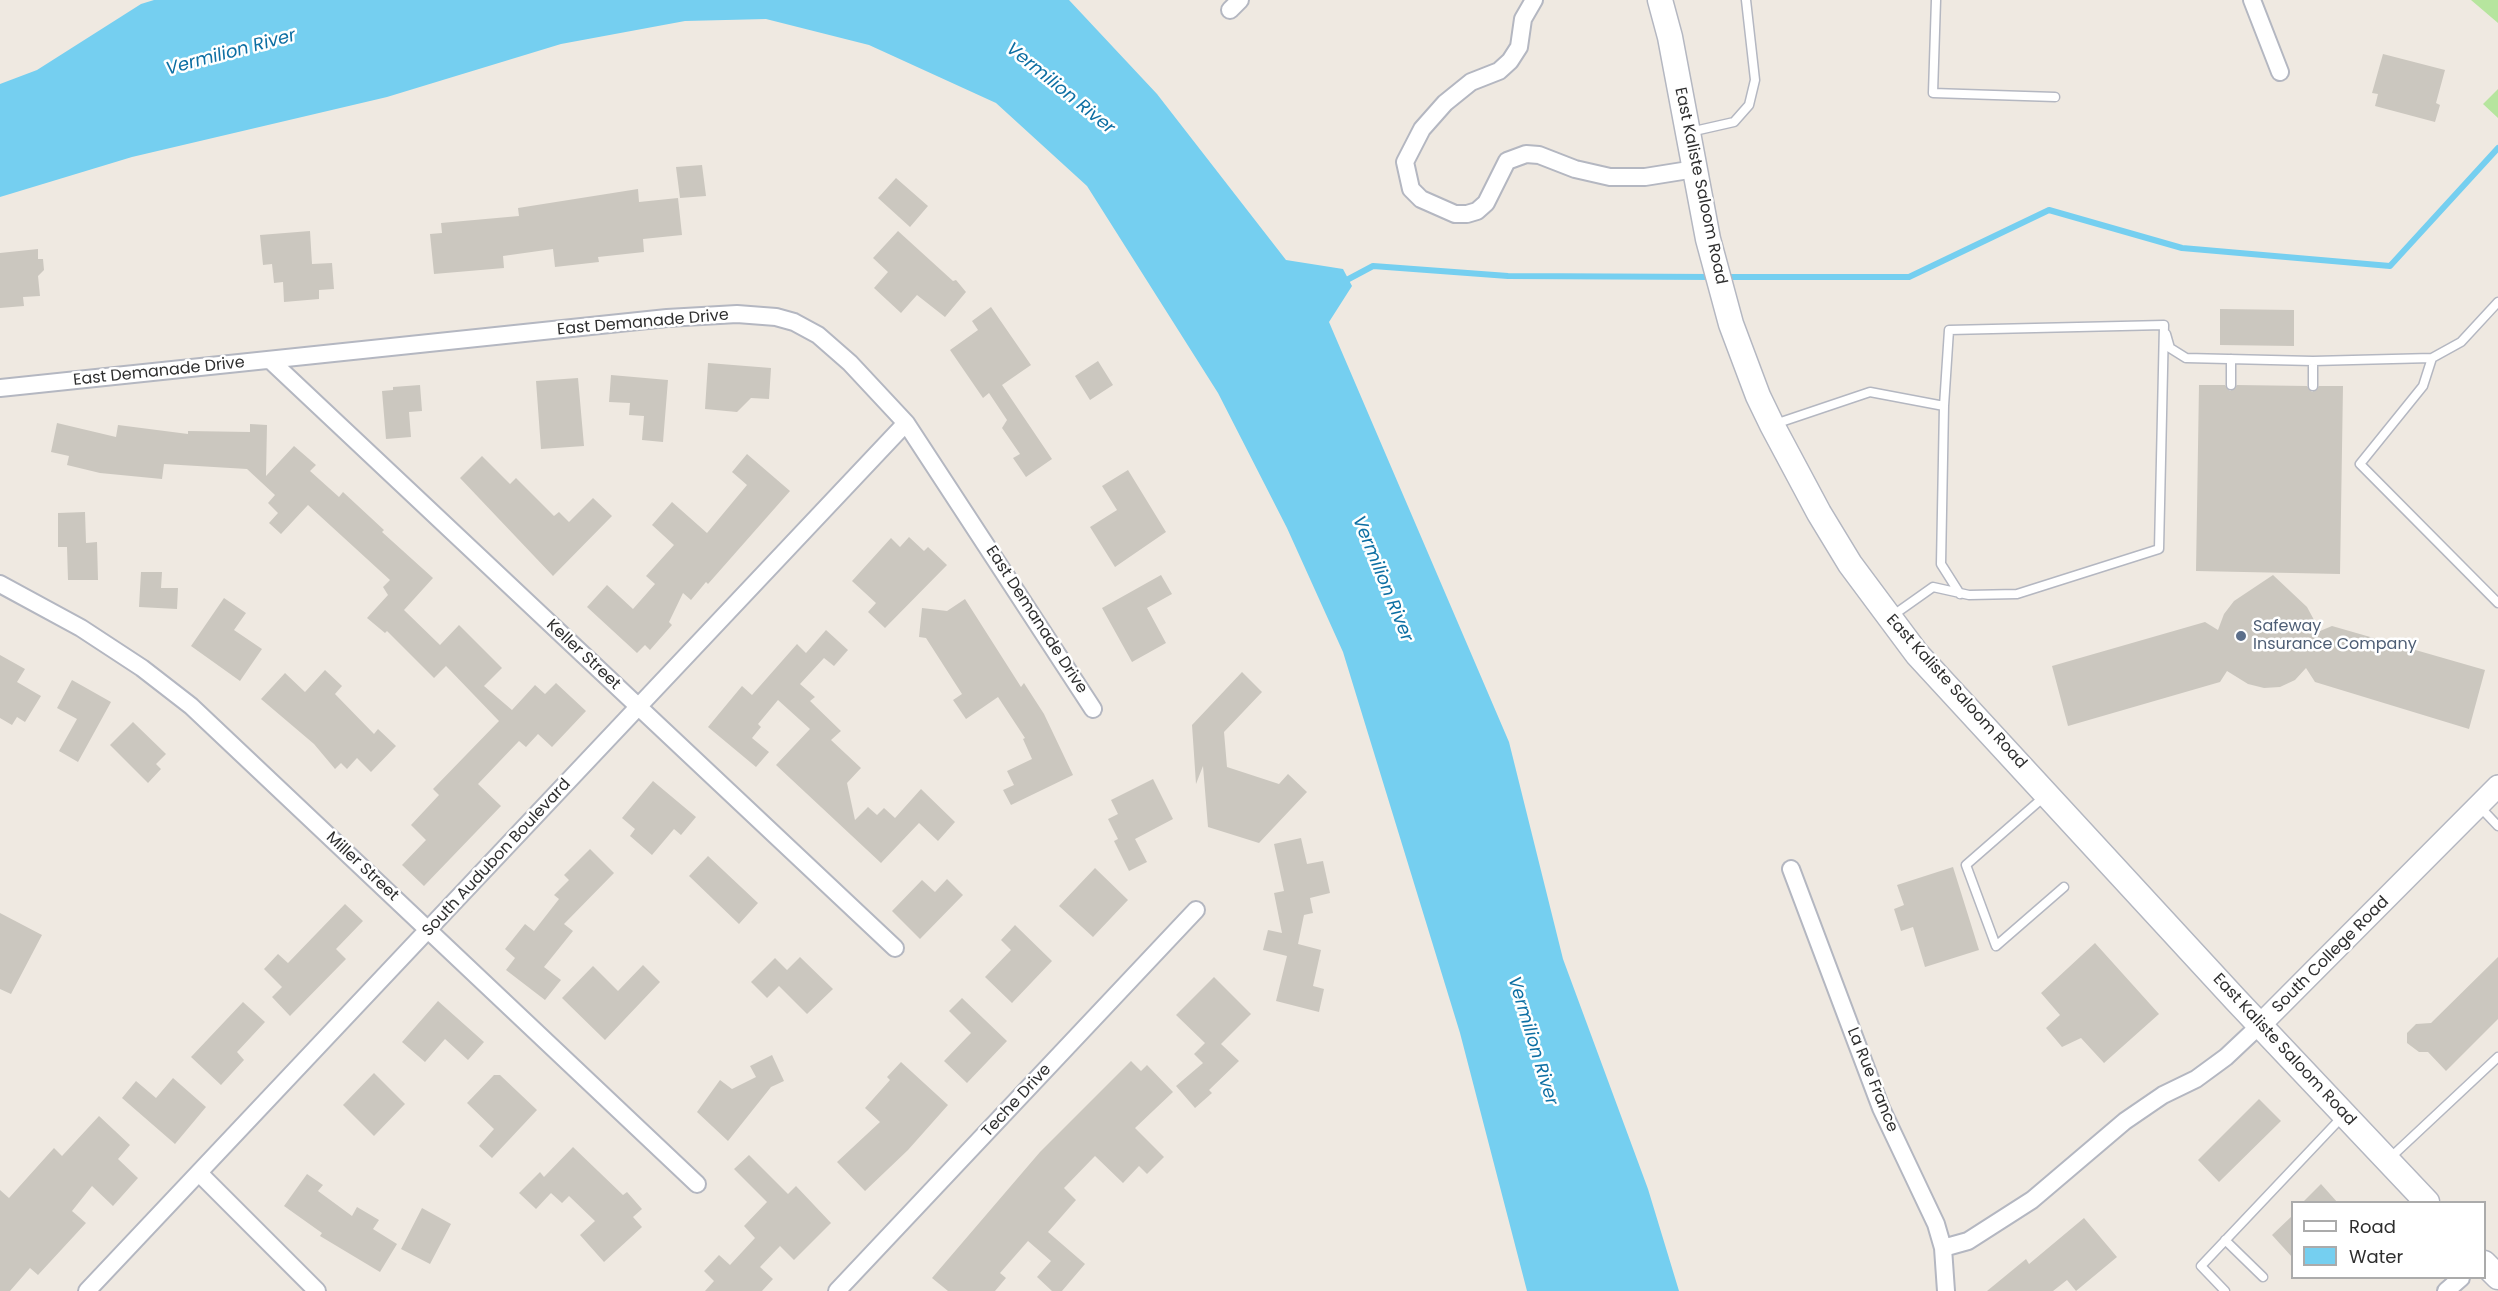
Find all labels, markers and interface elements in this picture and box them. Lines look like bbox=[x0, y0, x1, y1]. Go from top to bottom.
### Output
water label: Vermilion River bbox=[164, 25, 298, 81]
water label: Vermilion River bbox=[1001, 39, 1119, 139]
street label: East Kaliste Saloom Road bbox=[1670, 86, 1730, 286]
street label: East Demanade Drive bbox=[556, 306, 730, 340]
street label: East Demanade Drive bbox=[72, 353, 246, 391]
water label: Vermilion River bbox=[1347, 513, 1417, 645]
street label: East Demanade Drive bbox=[981, 543, 1091, 697]
street label: East Kaliste Saloom Road bbox=[1882, 611, 2030, 773]
street label: Keller Street bbox=[542, 616, 624, 694]
place label: Safeway Insurance Company bbox=[2253, 617, 2417, 655]
marker: Safeway Insurance Company bbox=[2234, 629, 2248, 643]
street label: South Audubon Boulevard bbox=[419, 775, 575, 941]
street label: Miller Street bbox=[322, 828, 402, 906]
street label: South College Road bbox=[2269, 893, 2393, 1017]
street label: East Kaliste Saloom Road bbox=[2208, 970, 2360, 1130]
water label: Vermilion River bbox=[1502, 974, 1562, 1108]
street label: La Rue France bbox=[1842, 1025, 1902, 1135]
street label: Teche Drive bbox=[978, 1061, 1056, 1141]
legend bbox=[2291, 1201, 2486, 1279]
text: Road bbox=[2349, 1214, 2396, 1239]
text: Water bbox=[2349, 1244, 2403, 1269]

